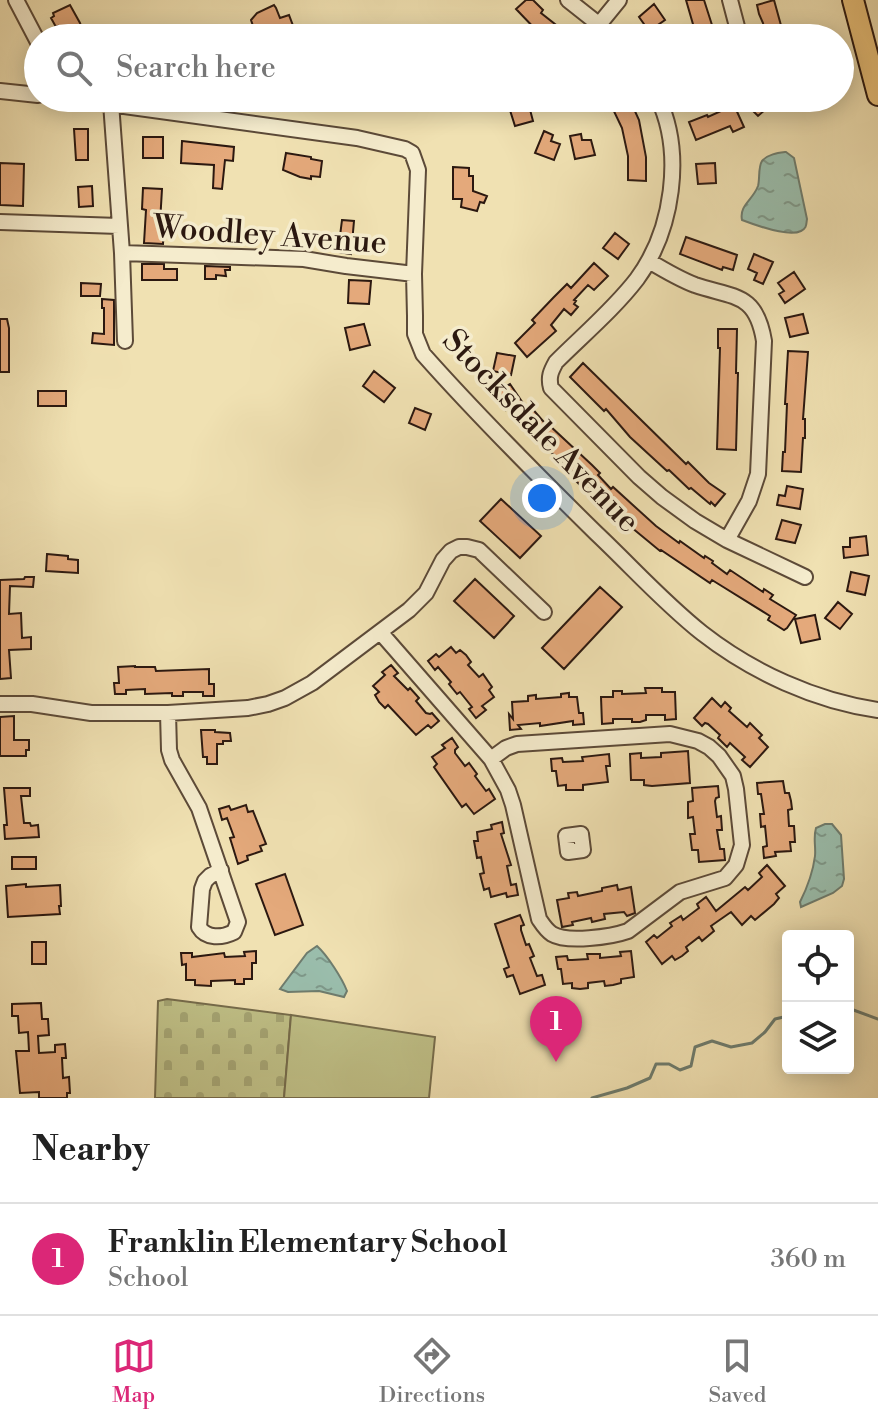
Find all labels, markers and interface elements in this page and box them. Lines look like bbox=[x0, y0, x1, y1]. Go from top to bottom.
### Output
search box bbox=[24, 24, 854, 112]
icon: search bbox=[52, 46, 96, 90]
text: Search here bbox=[116, 49, 276, 87]
street label: Woodley Avenue bbox=[151, 207, 388, 263]
street label: Stocksdale Avenue bbox=[434, 321, 648, 541]
your location bbox=[522, 478, 562, 518]
map controls bbox=[782, 930, 854, 1074]
button: locate bbox=[782, 930, 854, 1002]
pin: 1 bbox=[530, 996, 582, 1062]
button: layers bbox=[782, 1002, 854, 1074]
text: Nearby bbox=[32, 1129, 150, 1171]
text: Franklin Elementary School bbox=[108, 1224, 507, 1262]
text: 1 bbox=[52, 1243, 64, 1275]
text: 360 m bbox=[771, 1243, 846, 1275]
text: School bbox=[108, 1262, 188, 1294]
tab: Map bbox=[112, 1334, 156, 1409]
tab: Directions bbox=[379, 1334, 485, 1409]
tab: Saved bbox=[709, 1334, 766, 1409]

